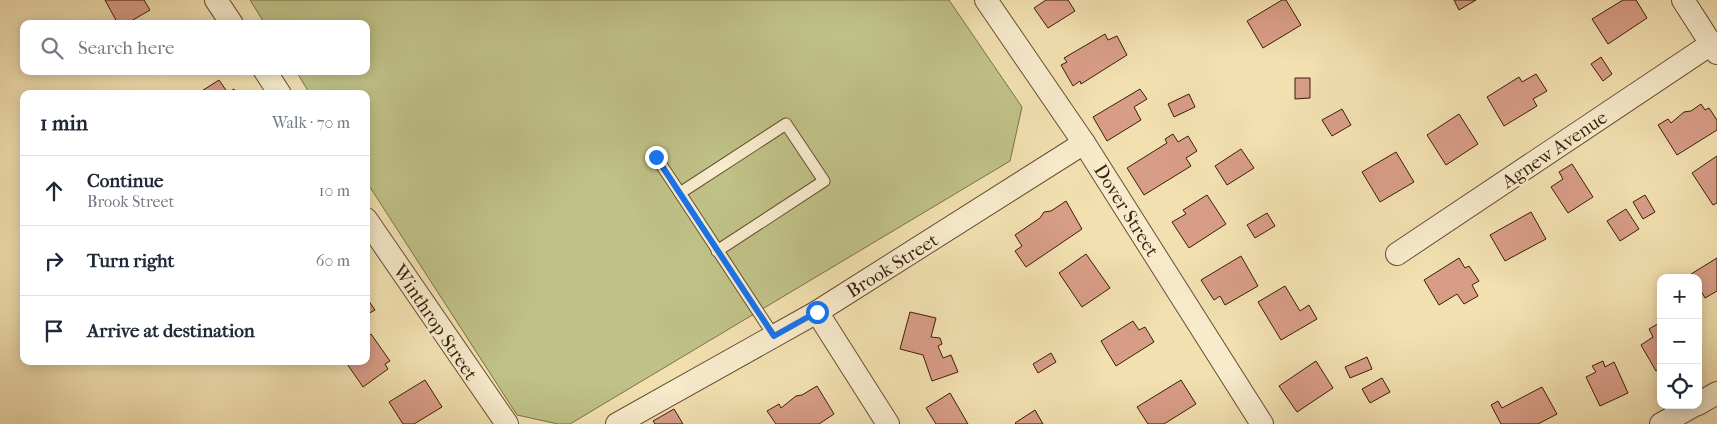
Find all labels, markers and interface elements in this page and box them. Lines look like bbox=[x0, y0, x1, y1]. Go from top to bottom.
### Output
search box bbox=[20, 20, 370, 75]
icon: search bbox=[38, 34, 66, 62]
text: Search here bbox=[78, 37, 174, 59]
street label: Agnew Avenue bbox=[1497, 107, 1611, 194]
text: 1 min bbox=[40, 111, 88, 135]
text: Walk · 70 m bbox=[272, 113, 350, 132]
route end bbox=[645, 146, 668, 169]
street label: Dover Street bbox=[1089, 160, 1163, 261]
text: Continue bbox=[87, 170, 163, 192]
icon: ahead bbox=[40, 177, 68, 205]
text: 10 m bbox=[319, 181, 350, 200]
text: Brook Street bbox=[87, 192, 174, 211]
street label: Brook Street bbox=[843, 229, 942, 303]
icon: right bbox=[40, 247, 68, 275]
text: Turn right bbox=[87, 250, 174, 272]
text: 60 m bbox=[316, 251, 350, 270]
street label: Winthrop Street bbox=[388, 260, 482, 385]
map controls bbox=[1657, 274, 1702, 409]
button: + bbox=[1657, 274, 1702, 319]
route start bbox=[806, 301, 829, 324]
icon: arrive bbox=[40, 317, 68, 345]
button: − bbox=[1657, 319, 1702, 364]
text: Arrive at destination bbox=[87, 320, 255, 342]
button: locate bbox=[1657, 364, 1702, 409]

